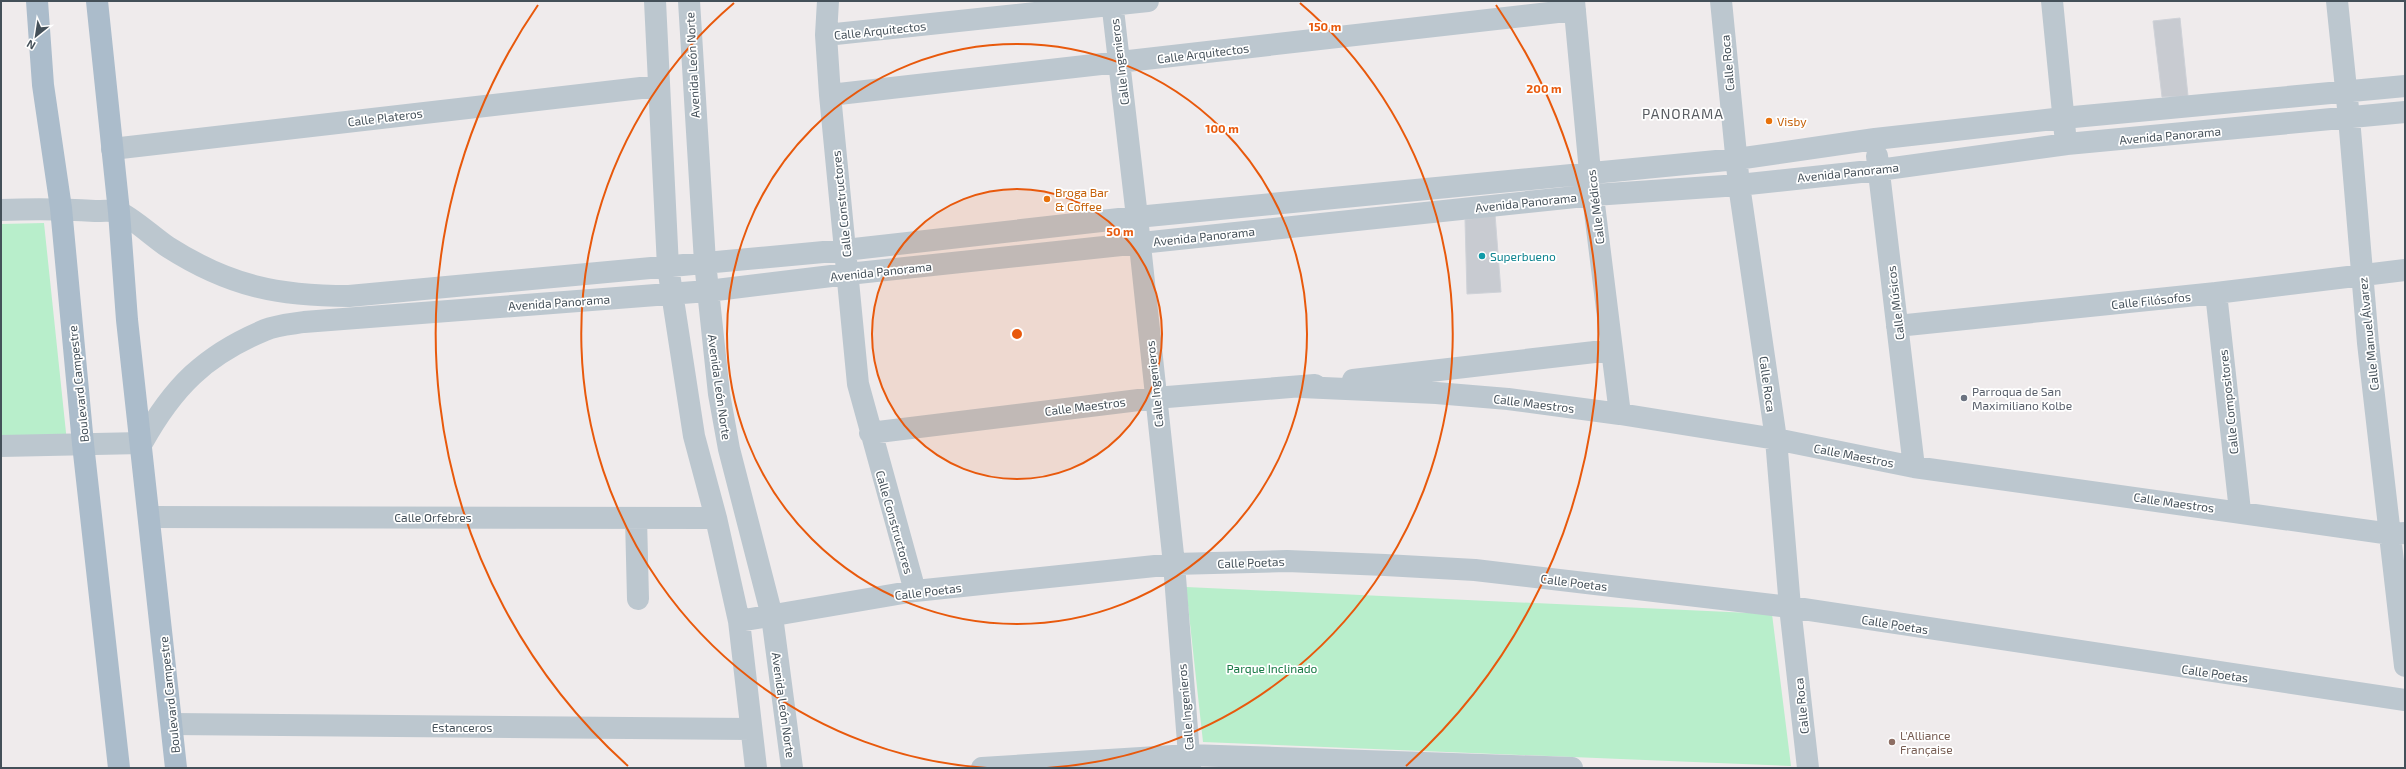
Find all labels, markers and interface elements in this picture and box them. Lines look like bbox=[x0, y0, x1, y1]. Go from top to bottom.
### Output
street label: Avenida León Norte bbox=[682, 12, 702, 118]
north arrow bbox=[16, 16, 56, 56]
street label: Calle Arquitectos bbox=[833, 18, 927, 42]
street label: Calle Ingenieros bbox=[1107, 18, 1131, 106]
text: 150 m bbox=[1309, 19, 1341, 33]
street label: Calle Roca bbox=[1718, 34, 1736, 92]
text: N bbox=[24, 37, 37, 53]
street label: Calle Arquitectos bbox=[1156, 40, 1250, 66]
text: 200 m bbox=[1526, 81, 1562, 95]
street label: Calle Plateros bbox=[347, 105, 423, 129]
district label: PANORAMA bbox=[1642, 105, 1724, 122]
place label: Visby bbox=[1777, 114, 1807, 128]
marker: Visby bbox=[1764, 116, 1774, 126]
text: 100 m bbox=[1205, 121, 1239, 135]
street label: Avenida Panorama bbox=[2119, 124, 2221, 146]
street label: Calle Constructores bbox=[828, 150, 854, 258]
street label: Avenida Panorama bbox=[1797, 160, 1899, 184]
street label: Calle Médicos bbox=[1583, 169, 1607, 245]
place label: Broga Bar & Coffee bbox=[1055, 185, 1109, 213]
street label: Avenida Panorama bbox=[1475, 190, 1577, 214]
marker: Broga Bar & Coffee bbox=[1042, 194, 1052, 204]
text: 50 m bbox=[1106, 224, 1134, 238]
street label: Avenida Panorama bbox=[1153, 224, 1255, 248]
place label: Superbueno bbox=[1490, 249, 1556, 263]
marker: Superbueno bbox=[1477, 251, 1487, 261]
street label: Avenida Panorama bbox=[830, 259, 932, 283]
street label: Calle Músicos bbox=[1883, 265, 1907, 341]
street label: Calle Manuel Álvarez bbox=[2355, 277, 2381, 391]
street label: Calle Filósofos bbox=[2111, 289, 2191, 311]
street label: Avenida Panorama bbox=[508, 291, 610, 313]
street label: Boulevard Campestre bbox=[65, 325, 91, 443]
centre of rings bbox=[1010, 327, 1024, 341]
street label: Avenida León Norte bbox=[706, 333, 734, 441]
street label: Calle Ingenieros bbox=[1142, 340, 1166, 428]
street label: Calle Compositores bbox=[2216, 349, 2240, 455]
street label: Calle Roca bbox=[1757, 355, 1779, 413]
place label: Parroqua de San Maximiliano Kolbe bbox=[1972, 384, 2072, 412]
street label: Calle Maestros bbox=[1493, 391, 1575, 415]
marker: Parroqua de San Maximiliano Kolbe bbox=[1959, 393, 1969, 403]
street label: Calle Maestros bbox=[1044, 394, 1126, 418]
street label: Calle Maestros bbox=[1813, 440, 1895, 470]
street label: Calle Constructores bbox=[874, 469, 916, 575]
street label: Calle Maestros bbox=[2133, 489, 2215, 515]
street label: Calle Orfebres bbox=[394, 510, 472, 524]
street label: Calle Poetas bbox=[1217, 554, 1285, 570]
street label: Calle Poetas bbox=[1540, 571, 1608, 593]
street label: Calle Poetas bbox=[894, 580, 962, 602]
street label: Calle Poetas bbox=[1861, 612, 1929, 636]
street label: Boulevard Campestre bbox=[156, 636, 182, 754]
street label: Avenida León Norte bbox=[770, 651, 798, 759]
park label: Parque Inclinado bbox=[1227, 661, 1318, 675]
street label: Calle Poetas bbox=[2181, 661, 2249, 685]
street label: Calle Ingenieros bbox=[1174, 663, 1196, 751]
street label: Calle Roca bbox=[1791, 677, 1811, 735]
street label: Estanceros bbox=[432, 720, 492, 734]
place label: L'Alliance Française bbox=[1900, 728, 1953, 757]
marker: L'Alliance Française bbox=[1887, 737, 1897, 747]

